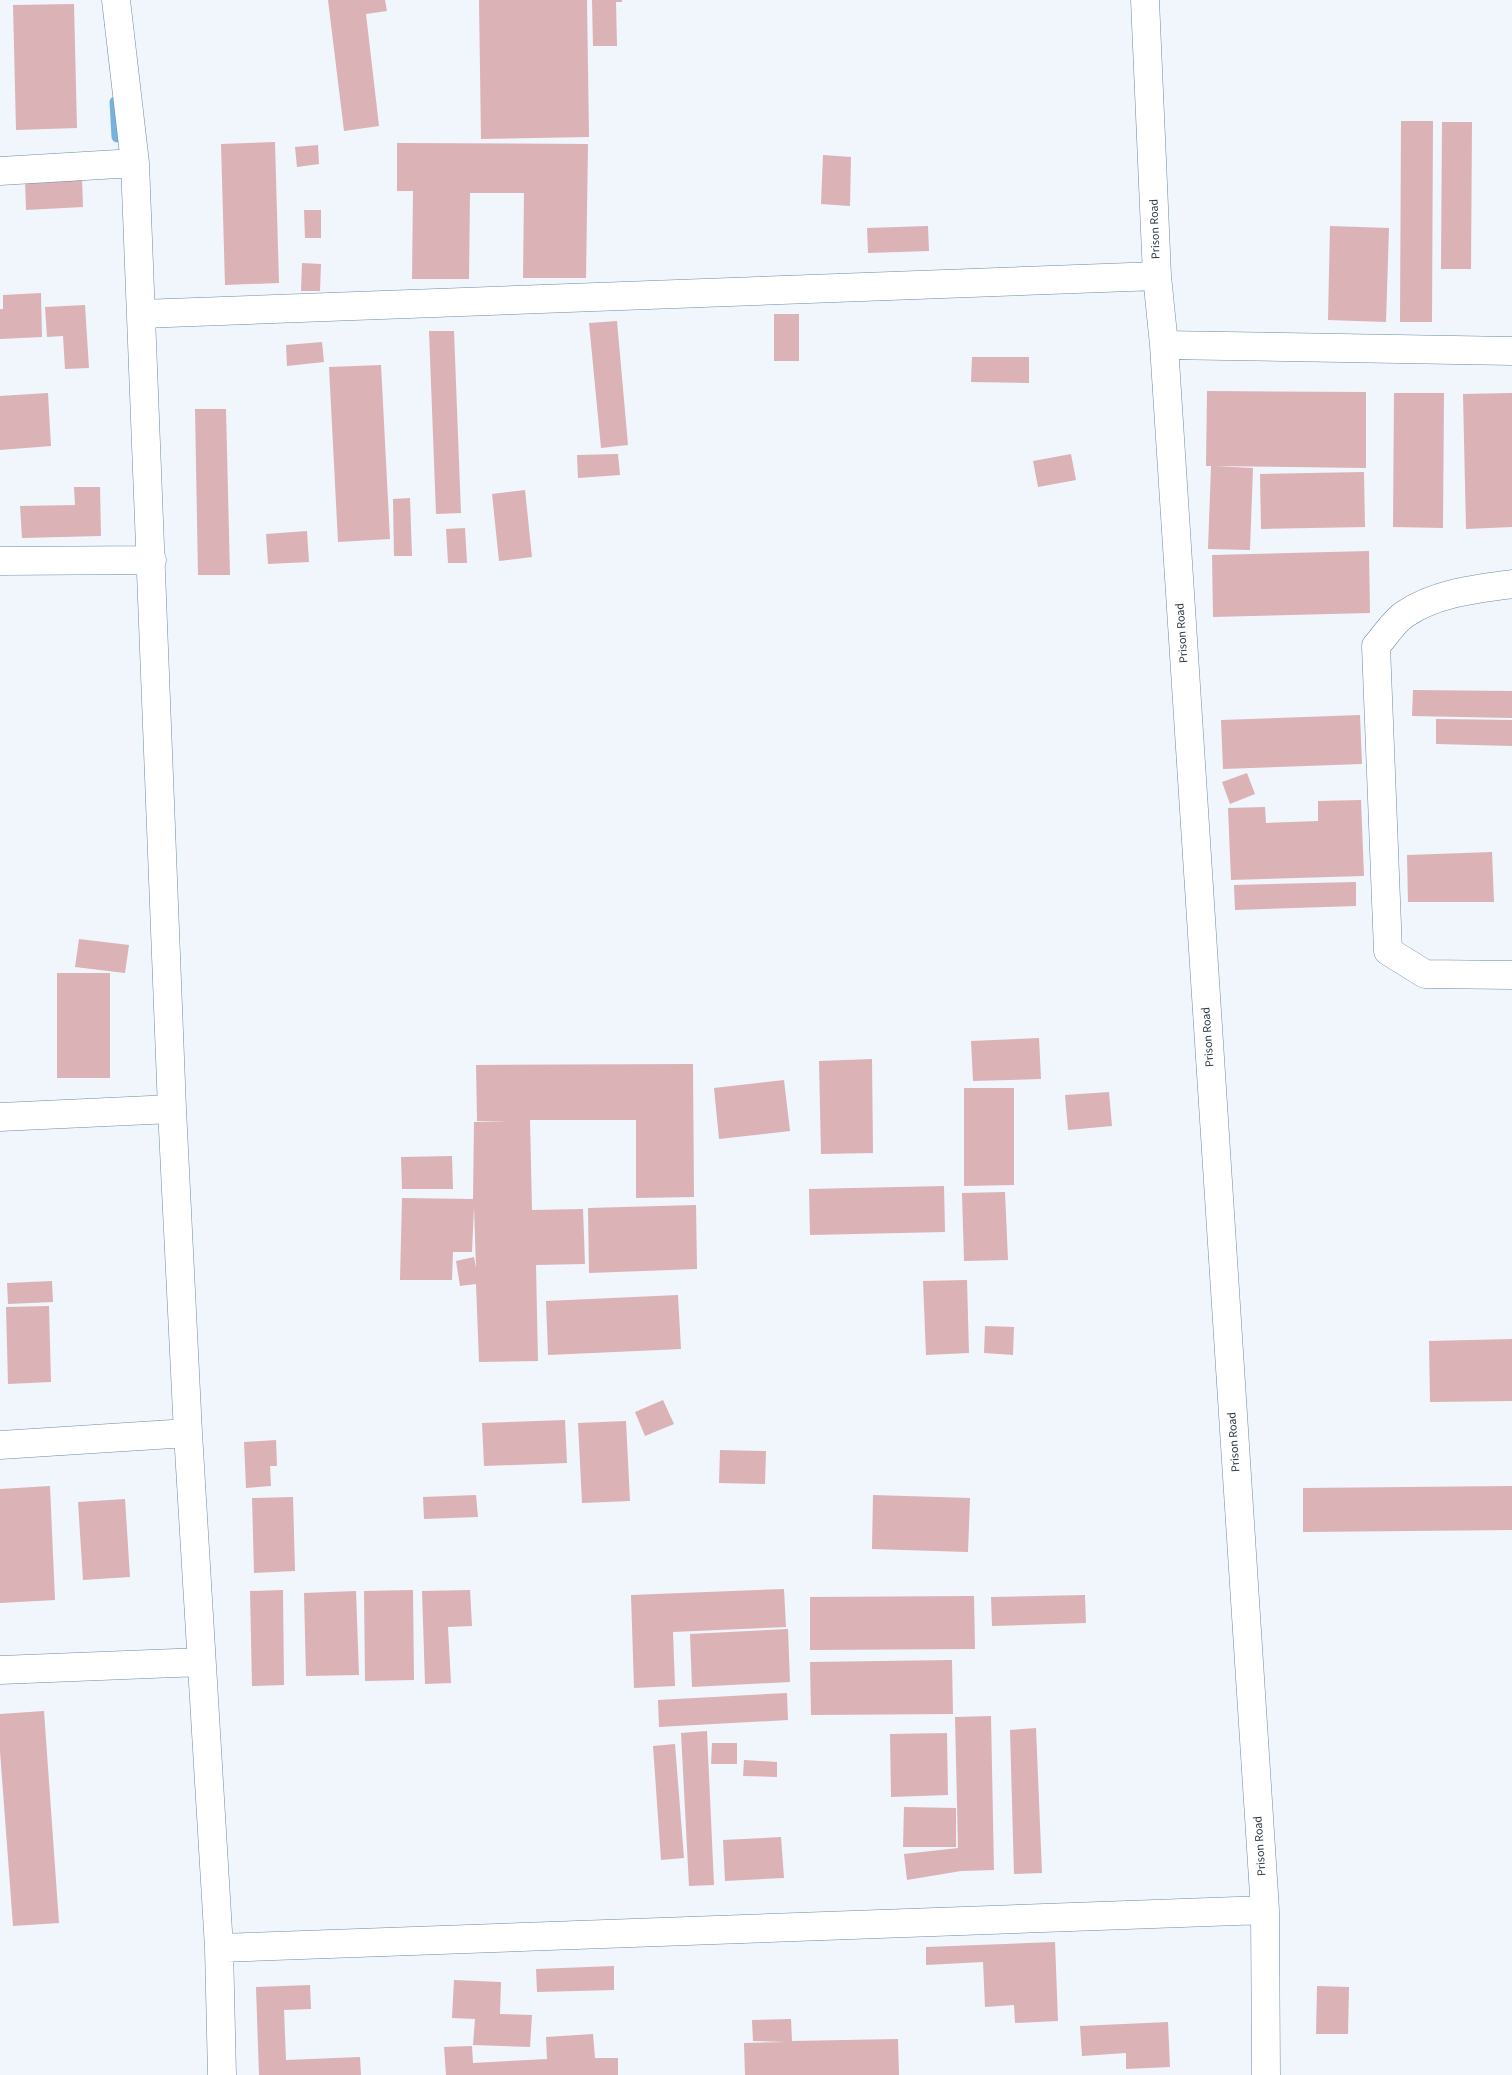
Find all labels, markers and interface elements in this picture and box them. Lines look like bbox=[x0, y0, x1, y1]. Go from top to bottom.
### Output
street label: Prison Road bbox=[1145, 199, 1165, 259]
street label: Prison Road bbox=[1171, 602, 1193, 664]
street label: Prison Road bbox=[1197, 1006, 1219, 1068]
street label: Prison Road bbox=[1223, 1411, 1245, 1473]
street label: Prison Road bbox=[1249, 1815, 1271, 1877]

